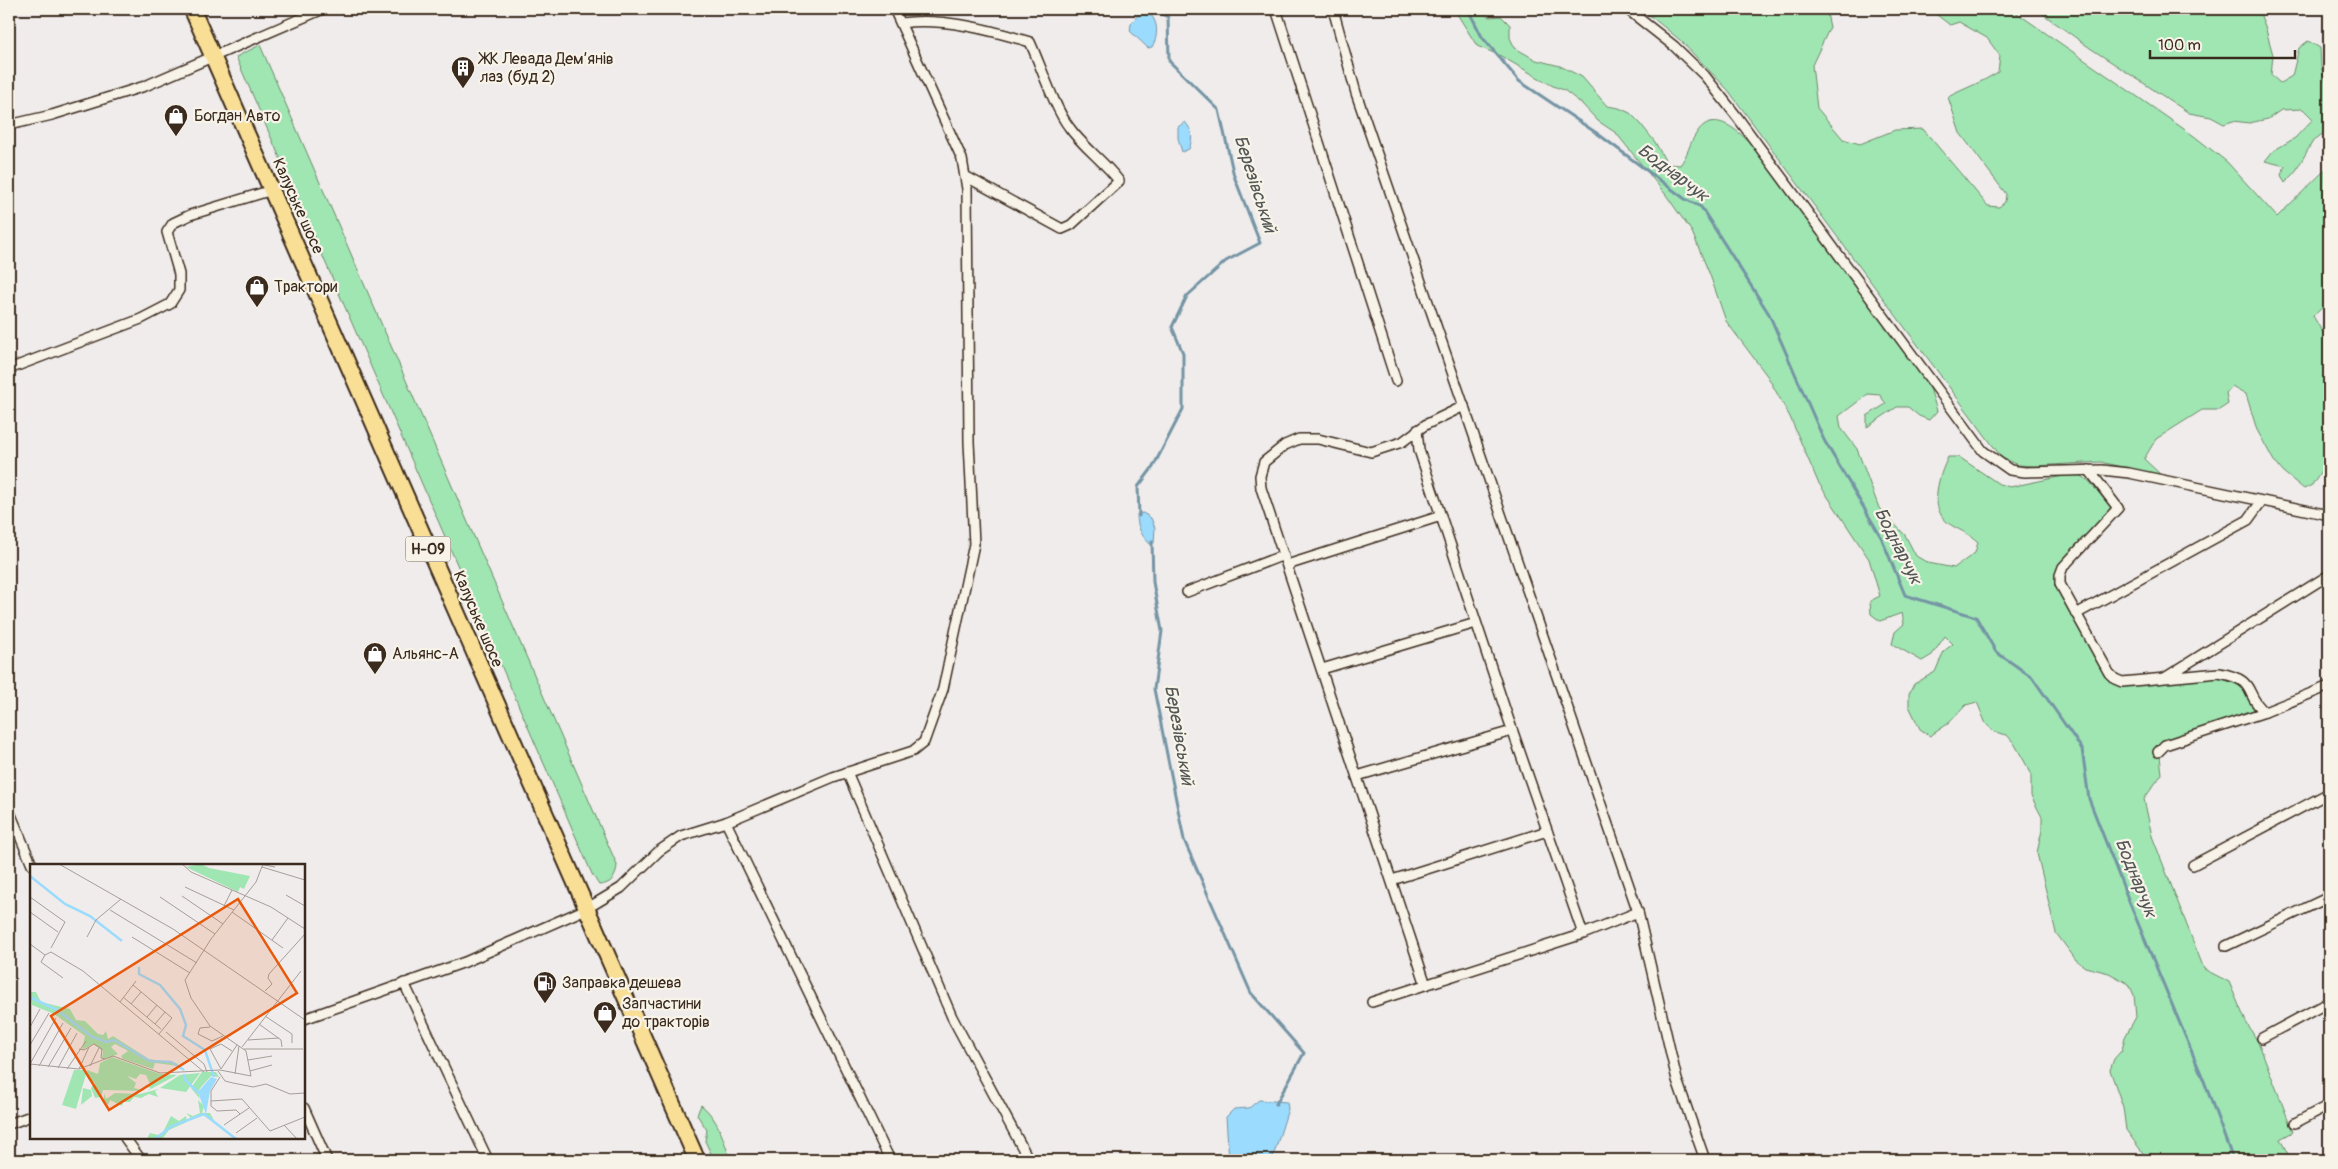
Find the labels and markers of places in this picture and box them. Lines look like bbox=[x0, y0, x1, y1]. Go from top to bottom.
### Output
place label: ЖК Левада Дем’янів лаз (буд 2) bbox=[477, 49, 614, 87]
building icon: ЖК Левада Дем’янів лаз (буд 2) bbox=[450, 55, 476, 89]
shop icon: Богдан Авто bbox=[163, 103, 189, 137]
place label: Богдан Авто bbox=[194, 106, 281, 126]
shop icon: Трактори bbox=[244, 274, 270, 308]
place label: Трактори bbox=[274, 277, 337, 297]
shop icon: Альянс-А bbox=[362, 641, 388, 675]
place label: Альянс-А bbox=[392, 644, 459, 664]
fuel station icon: Заправка дешева bbox=[532, 970, 558, 1004]
place label: Заправка дешева bbox=[562, 973, 681, 993]
place label: Запчастини до тракторів bbox=[622, 994, 710, 1032]
shop icon: Запчастини до тракторів bbox=[592, 1000, 618, 1034]

